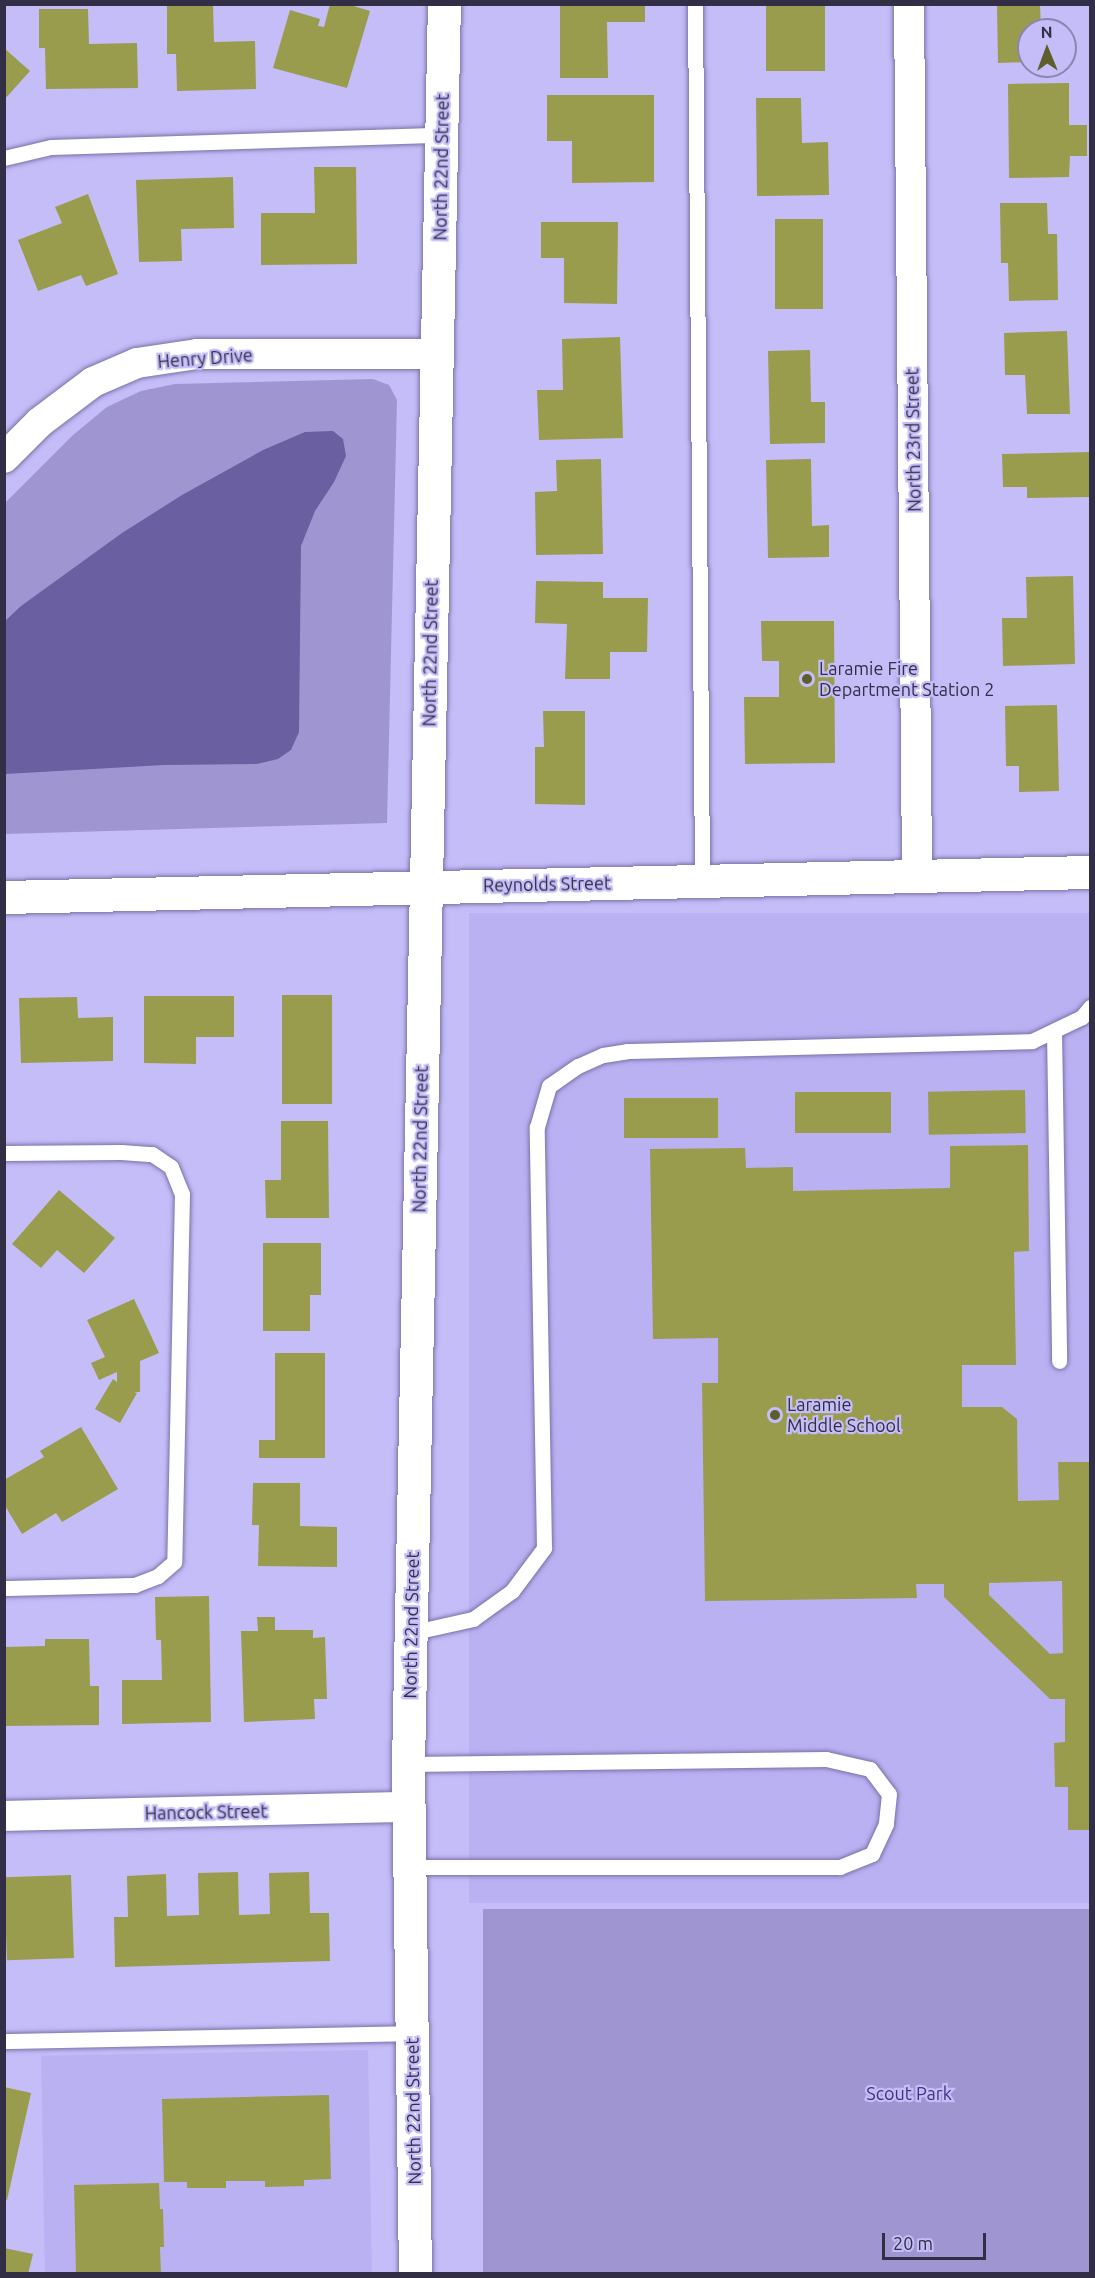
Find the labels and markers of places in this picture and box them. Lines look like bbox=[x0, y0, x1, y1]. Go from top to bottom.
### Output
place label: Laramie Fire Department Station 2 bbox=[819, 658, 995, 700]
marker: Laramie Fire Department Station 2 bbox=[800, 672, 814, 686]
place label: Laramie Middle School bbox=[787, 1394, 901, 1436]
marker: Laramie Middle School bbox=[768, 1408, 782, 1422]

